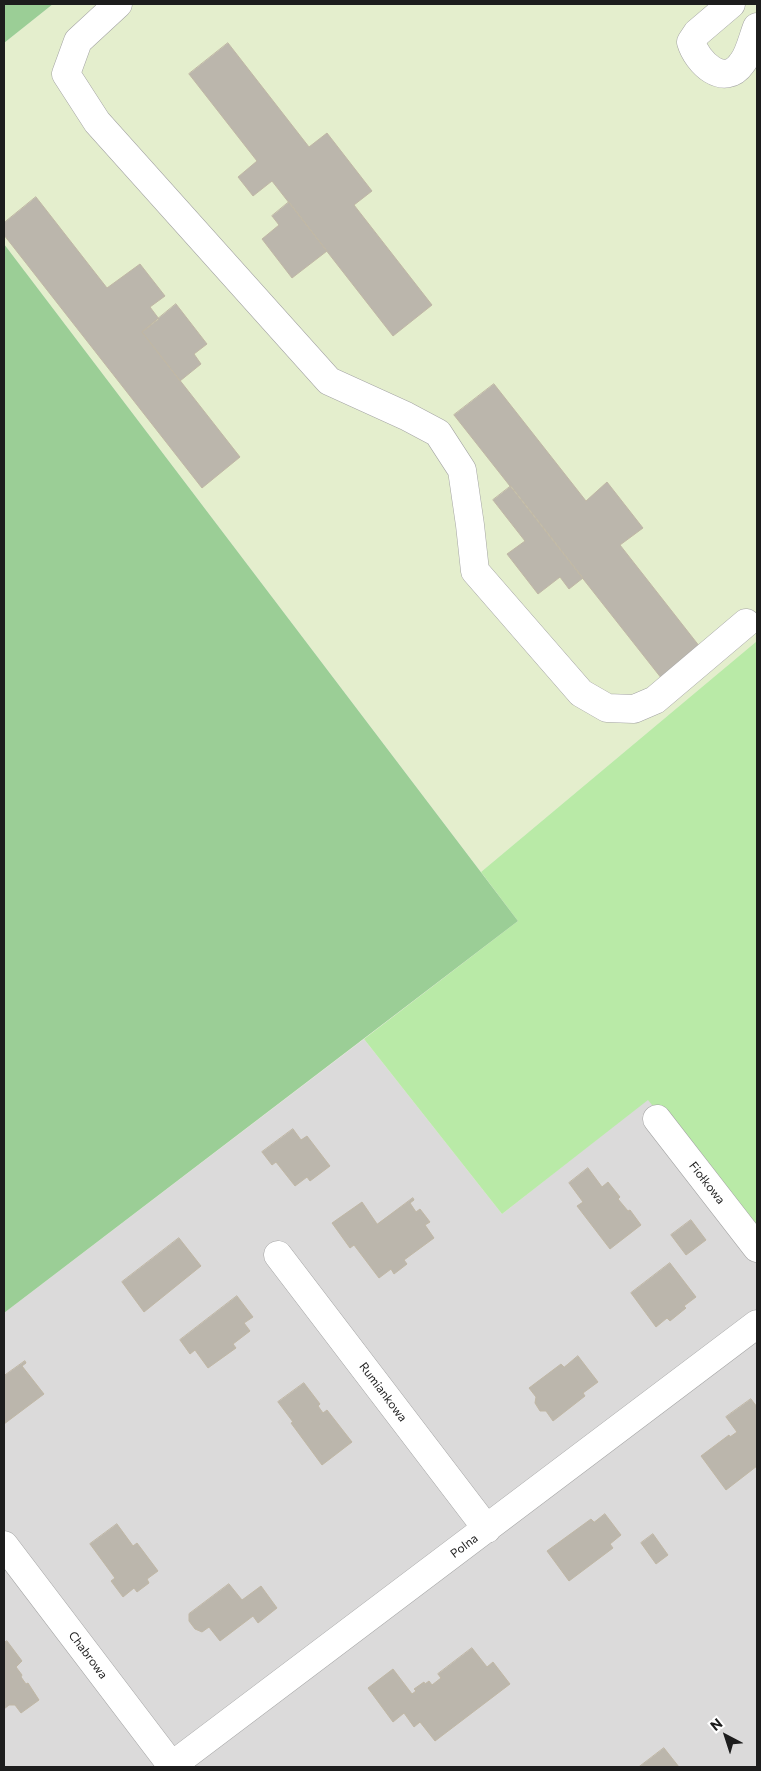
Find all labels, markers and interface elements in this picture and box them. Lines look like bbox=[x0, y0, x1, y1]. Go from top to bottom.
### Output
street label: Fiołkowa bbox=[686, 1159, 728, 1207]
street label: Rumiankowa bbox=[356, 1360, 410, 1424]
street label: Polna bbox=[447, 1531, 481, 1561]
street label: Chabrowa bbox=[65, 1628, 111, 1682]
north arrow bbox=[701, 1711, 751, 1761]
text: N bbox=[707, 1714, 726, 1734]

